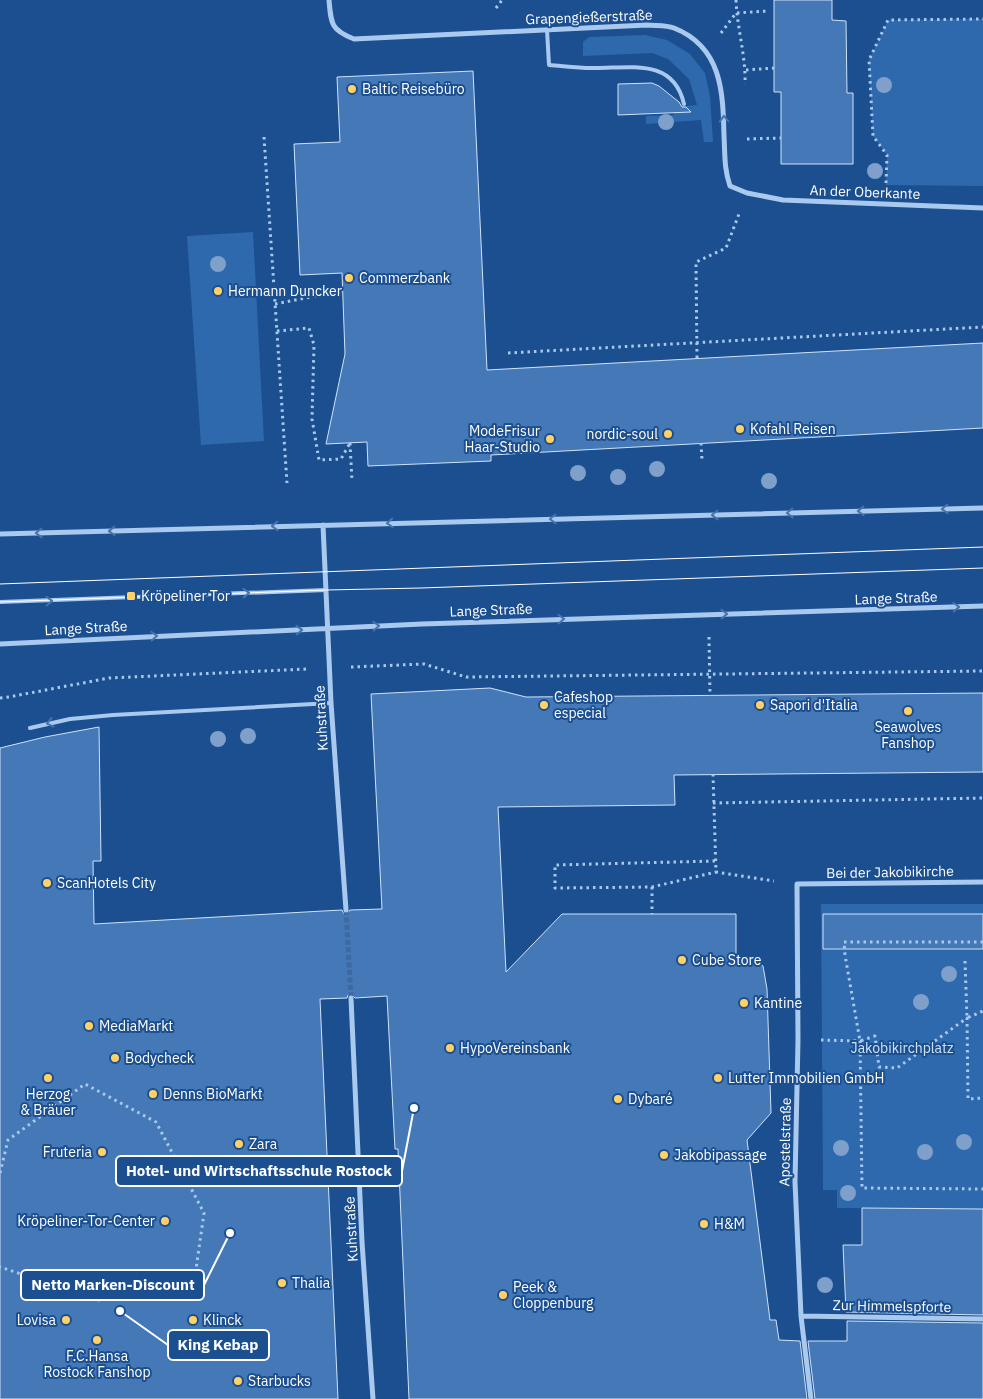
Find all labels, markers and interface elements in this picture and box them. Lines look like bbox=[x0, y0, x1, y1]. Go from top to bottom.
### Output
street label: Grapengießerstraße bbox=[525, 6, 653, 28]
place label: Baltic Reisebüro bbox=[362, 80, 465, 98]
marker: Baltic Reisebüro bbox=[346, 83, 358, 95]
one-way arrow bbox=[718, 115, 729, 123]
street label: An der Oberkante bbox=[809, 181, 921, 203]
place label: Commerzbank bbox=[359, 269, 451, 287]
marker: Commerzbank bbox=[343, 272, 355, 284]
place label: Hermann Duncker bbox=[228, 282, 342, 300]
marker: Hermann Duncker bbox=[212, 285, 224, 297]
place label: Kofahl Reisen bbox=[750, 420, 836, 438]
place label: ModeFrisur Haar-Studio bbox=[465, 422, 540, 456]
marker: Kofahl Reisen bbox=[734, 423, 746, 435]
place label: nordic-soul bbox=[586, 425, 658, 443]
marker: nordic-soul bbox=[662, 428, 674, 440]
marker: ModeFrisur Haar-Studio bbox=[544, 433, 556, 445]
one-way arrow bbox=[941, 504, 948, 514]
one-way arrow bbox=[857, 506, 865, 516]
one-way arrow bbox=[785, 508, 793, 518]
one-way arrow bbox=[711, 510, 718, 520]
one-way arrow bbox=[548, 513, 556, 524]
one-way arrow bbox=[386, 518, 394, 528]
one-way arrow bbox=[270, 521, 278, 531]
one-way arrow bbox=[108, 526, 116, 536]
one-way arrow bbox=[35, 527, 43, 538]
place label: Kröpeliner Tor bbox=[141, 587, 230, 605]
one-way arrow bbox=[242, 588, 250, 599]
street label: Lange Straße bbox=[854, 588, 938, 608]
marker: Kröpeliner Tor bbox=[125, 590, 137, 602]
one-way arrow bbox=[45, 595, 53, 606]
street label: Lange Straße bbox=[449, 600, 533, 620]
one-way arrow bbox=[952, 602, 960, 612]
one-way arrow bbox=[720, 609, 728, 619]
one-way arrow bbox=[558, 614, 566, 624]
street label: Lange Straße bbox=[44, 617, 128, 639]
one-way arrow bbox=[373, 621, 381, 632]
one-way arrow bbox=[295, 624, 303, 635]
one-way arrow bbox=[150, 631, 158, 642]
street label: Kuhstraße bbox=[310, 685, 332, 751]
place label: Cafeshop especial bbox=[554, 688, 613, 722]
place label: Sapori d'Italia bbox=[770, 696, 858, 714]
marker: Cafeshop especial bbox=[538, 699, 550, 711]
marker: Sapori d'Italia bbox=[754, 699, 766, 711]
marker: Seawolves Fanshop bbox=[902, 705, 914, 717]
one-way arrow bbox=[46, 717, 54, 728]
place label: Seawolves Fanshop bbox=[875, 718, 942, 752]
street label: Bei der Jakobikirche bbox=[826, 862, 954, 882]
place label: ScanHotels City bbox=[57, 874, 156, 892]
marker: ScanHotels City bbox=[41, 877, 53, 889]
place label: Cube Store bbox=[692, 951, 762, 969]
marker: Cube Store bbox=[676, 954, 688, 966]
place label: Kantine bbox=[754, 994, 802, 1012]
marker: Kantine bbox=[738, 997, 750, 1009]
place label: MediaMarkt bbox=[99, 1017, 173, 1035]
marker: MediaMarkt bbox=[83, 1020, 95, 1032]
place label: HypoVereinsbank bbox=[460, 1039, 571, 1057]
park label: Jakobikirchplatz bbox=[851, 1039, 954, 1057]
marker: HypoVereinsbank bbox=[444, 1042, 456, 1054]
place label: Bodycheck bbox=[125, 1049, 195, 1067]
marker: Bodycheck bbox=[109, 1052, 121, 1064]
place label: Lutter Immobilien GmbH bbox=[728, 1069, 884, 1087]
marker: Herzog & Bräuer bbox=[42, 1072, 54, 1084]
marker: Lutter Immobilien GmbH bbox=[712, 1072, 724, 1084]
place label: Herzog & Bräuer bbox=[20, 1085, 76, 1119]
place label: Denns BioMarkt bbox=[163, 1085, 263, 1103]
marker: Denns BioMarkt bbox=[147, 1088, 159, 1100]
place label: Dybaré bbox=[628, 1090, 673, 1108]
marker: Dybaré bbox=[612, 1093, 624, 1105]
street label: Apostelstraße bbox=[775, 1097, 795, 1187]
place label: Zara bbox=[249, 1135, 278, 1153]
marker: Zara bbox=[233, 1138, 245, 1150]
place label: Fruteria bbox=[43, 1143, 93, 1161]
marker: Fruteria bbox=[96, 1146, 108, 1158]
place label: Jakobipassage bbox=[674, 1146, 767, 1164]
marker: Jakobipassage bbox=[658, 1149, 670, 1161]
callout: Hotel- und Wirtschaftsschule Rostock bbox=[116, 1156, 402, 1186]
text: Hotel- und Wirtschaftsschule Rostock bbox=[126, 1161, 392, 1180]
street label: Kuhstraße bbox=[340, 1196, 362, 1262]
place label: Kröpeliner-Tor-Center bbox=[17, 1212, 155, 1230]
marker: Kröpeliner-Tor-Center bbox=[159, 1215, 171, 1227]
place label: H&M bbox=[714, 1215, 745, 1233]
marker: H&M bbox=[698, 1218, 710, 1230]
callout: Netto Marken-Discount bbox=[21, 1270, 204, 1300]
place label: Thalia bbox=[292, 1274, 331, 1292]
text: Netto Marken-Discount bbox=[31, 1275, 195, 1294]
marker: Thalia bbox=[276, 1277, 288, 1289]
place label: Peek & Cloppenburg bbox=[513, 1278, 594, 1312]
marker: Peek & Cloppenburg bbox=[497, 1289, 509, 1301]
street label: Zur Himmelspforte bbox=[833, 1296, 952, 1316]
place label: Lovisa bbox=[17, 1311, 57, 1329]
place label: Klinck bbox=[203, 1311, 242, 1329]
marker: Lovisa bbox=[60, 1314, 72, 1326]
marker: Klinck bbox=[187, 1314, 199, 1326]
callout: King Kebap bbox=[168, 1330, 269, 1360]
marker: F.C.Hansa Rostock Fanshop bbox=[91, 1334, 103, 1346]
text: King Kebap bbox=[178, 1335, 258, 1354]
place label: F.C.Hansa Rostock Fanshop bbox=[43, 1347, 151, 1381]
place label: Starbucks bbox=[248, 1372, 311, 1390]
marker: Starbucks bbox=[232, 1375, 244, 1387]

